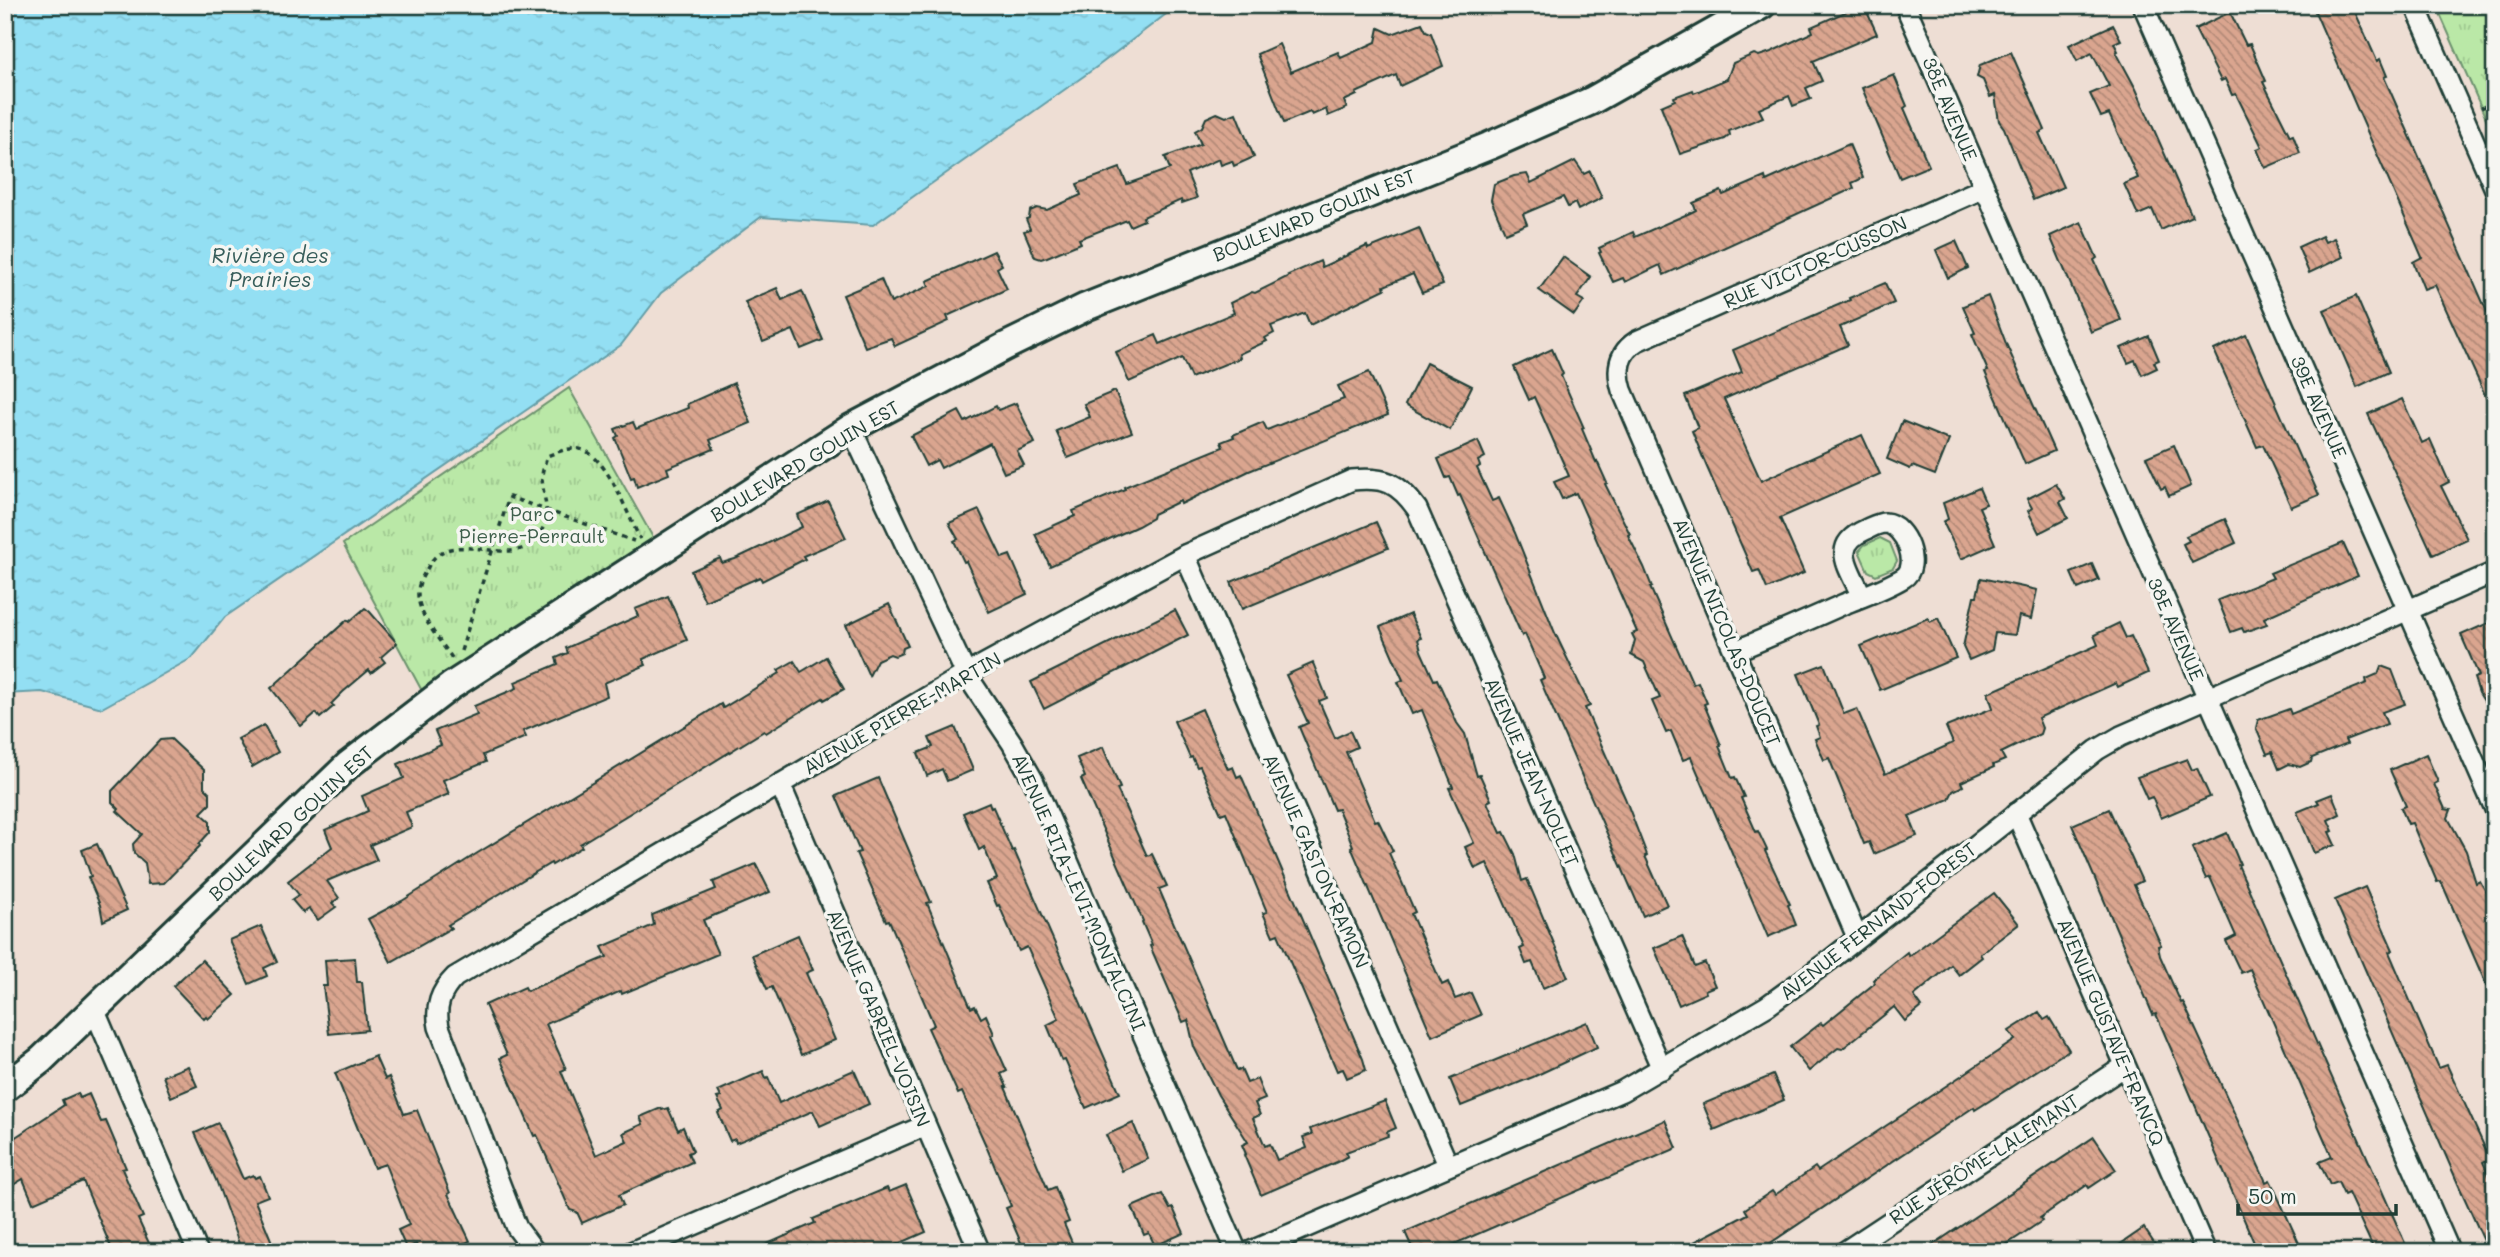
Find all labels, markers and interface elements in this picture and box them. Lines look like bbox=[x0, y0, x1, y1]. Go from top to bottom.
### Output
street label: 38E AVENUE bbox=[1917, 53, 1984, 165]
street label: BOULEVARD GOUIN EST bbox=[1209, 162, 1419, 267]
street label: RUE VICTOR-CUSSON bbox=[1719, 210, 1911, 313]
water label: Rivière des Prairies bbox=[211, 241, 329, 292]
street label: 39E AVENUE bbox=[2286, 351, 2353, 462]
street label: BOULEVARD GOUIN EST bbox=[705, 394, 904, 527]
park label: Parc Pierre-Perrault bbox=[459, 501, 605, 548]
street label: AVENUE NICOLAS-DOUCET bbox=[1668, 514, 1787, 750]
street label: 38E AVENUE bbox=[2143, 573, 2210, 684]
street label: AVENUE PIERRE-MARTIN bbox=[798, 646, 1005, 780]
street label: AVENUE JEAN-NOLLET bbox=[1480, 673, 1585, 870]
street label: BOULEVARD GOUIN EST bbox=[203, 740, 378, 906]
street label: AVENUE RITA-LEVI-MONTALCINI bbox=[1007, 749, 1152, 1034]
street label: AVENUE GASTON-RAMON bbox=[1258, 750, 1375, 972]
street label: AVENUE FERNAND-FOREST bbox=[1774, 836, 1981, 1005]
street label: AVENUE GABRIEL-VOISIN bbox=[822, 905, 937, 1130]
street label: AVENUE GUSTAVE-FRANCQ bbox=[2052, 914, 2171, 1149]
street label: RUE JÉRÔME-LALEMANT bbox=[1884, 1088, 2083, 1229]
scale bar bbox=[2238, 1173, 2395, 1217]
text: 50 m bbox=[2248, 1182, 2297, 1209]

